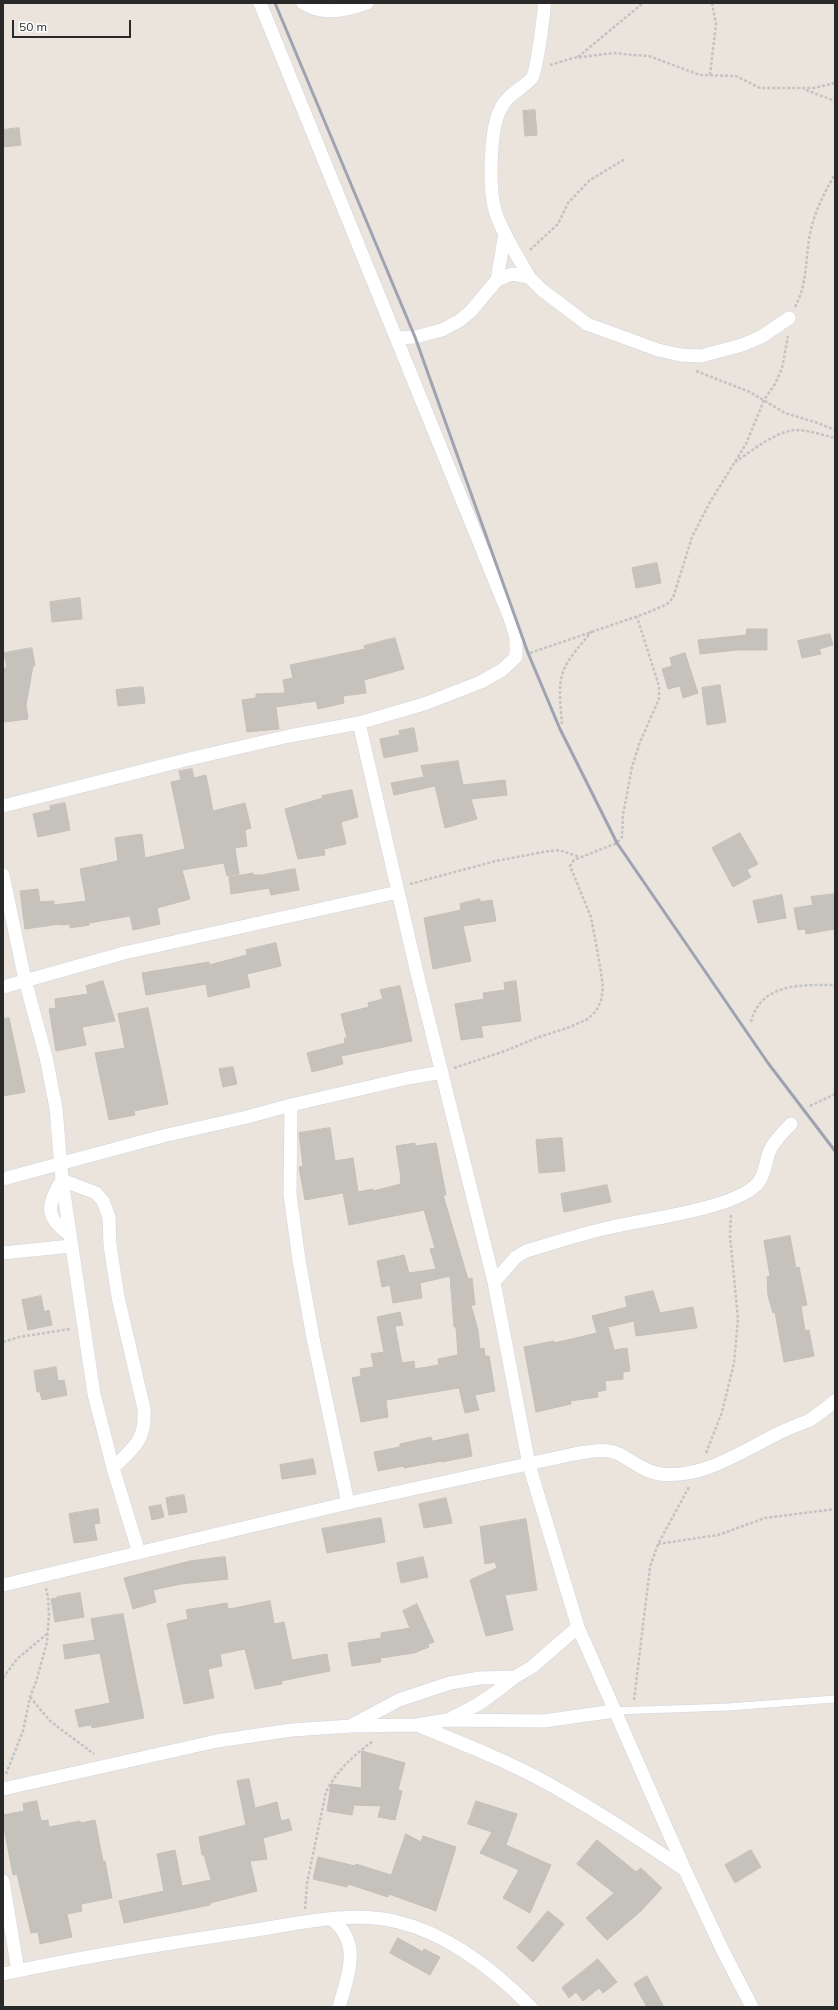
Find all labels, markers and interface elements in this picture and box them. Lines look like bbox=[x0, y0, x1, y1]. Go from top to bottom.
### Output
scale bar bbox=[14, 12, 133, 38]
text: 50 m bbox=[19, 19, 47, 34]

